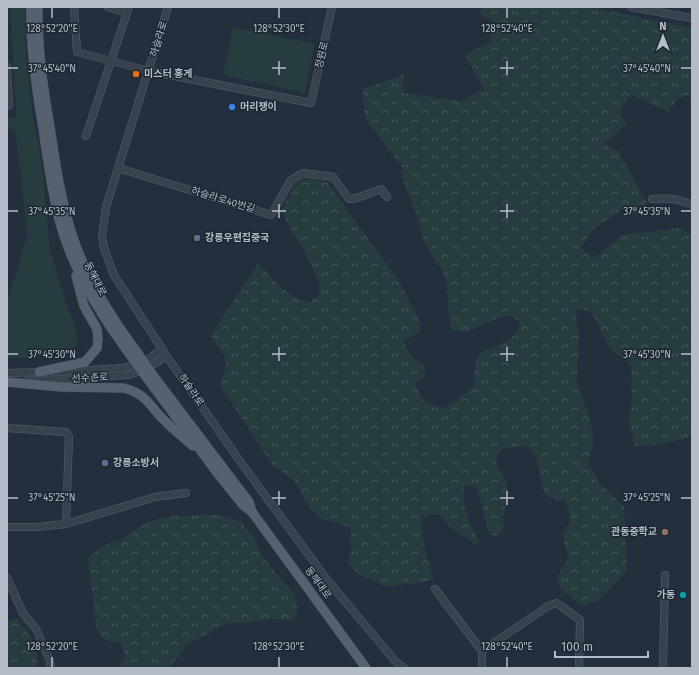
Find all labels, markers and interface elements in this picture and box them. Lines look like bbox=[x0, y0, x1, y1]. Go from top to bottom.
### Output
north arrow bbox=[643, 16, 683, 56]
street label: 하슬라로 bbox=[148, 20, 170, 58]
text: N bbox=[659, 20, 667, 33]
text: 128°52'20"E bbox=[26, 23, 78, 35]
text: 128°52'30"E bbox=[253, 23, 305, 35]
text: 128°52'40"E bbox=[481, 23, 533, 35]
street label: 정원로 bbox=[313, 40, 331, 70]
text: 37°45'40"N bbox=[28, 63, 76, 75]
text: 37°45'40"N bbox=[623, 63, 671, 75]
place label: 미스터 홍게 bbox=[144, 68, 192, 80]
marker: 미스터 홍게 bbox=[131, 69, 141, 79]
place label: 머리쟁이 bbox=[240, 101, 277, 113]
marker: 머리쟁이 bbox=[227, 102, 237, 112]
street label: 하슬라로40번길 bbox=[190, 185, 256, 215]
text: 37°45'35"N bbox=[28, 206, 76, 218]
text: 37°45'35"N bbox=[623, 206, 671, 218]
place label: 강릉우편집중국 bbox=[205, 232, 269, 244]
marker: 강릉우편집중국 bbox=[192, 233, 202, 243]
street label: 동해대로 bbox=[81, 260, 109, 298]
text: 37°45'30"N bbox=[28, 349, 76, 361]
text: 37°45'30"N bbox=[623, 349, 671, 361]
street label: 선수촌로 bbox=[71, 371, 109, 385]
street label: 하슬라로 bbox=[176, 371, 206, 409]
place label: 강릉소방서 bbox=[113, 457, 159, 469]
marker: 강릉소방서 bbox=[100, 458, 110, 468]
text: 37°45'25"N bbox=[28, 492, 76, 504]
text: 37°45'25"N bbox=[623, 492, 671, 504]
place label: 관동중학교 bbox=[611, 525, 657, 538]
marker: 관동중학교 bbox=[660, 527, 670, 537]
street label: 동해대로 bbox=[302, 565, 334, 601]
place label: 가동 bbox=[657, 589, 675, 601]
marker: 가동 bbox=[678, 590, 688, 600]
scale bar bbox=[555, 633, 648, 659]
text: 100 m bbox=[561, 640, 593, 654]
text: 128°52'20"E bbox=[26, 641, 78, 653]
text: 128°52'30"E bbox=[253, 641, 305, 653]
text: 128°52'40"E bbox=[481, 641, 533, 653]

